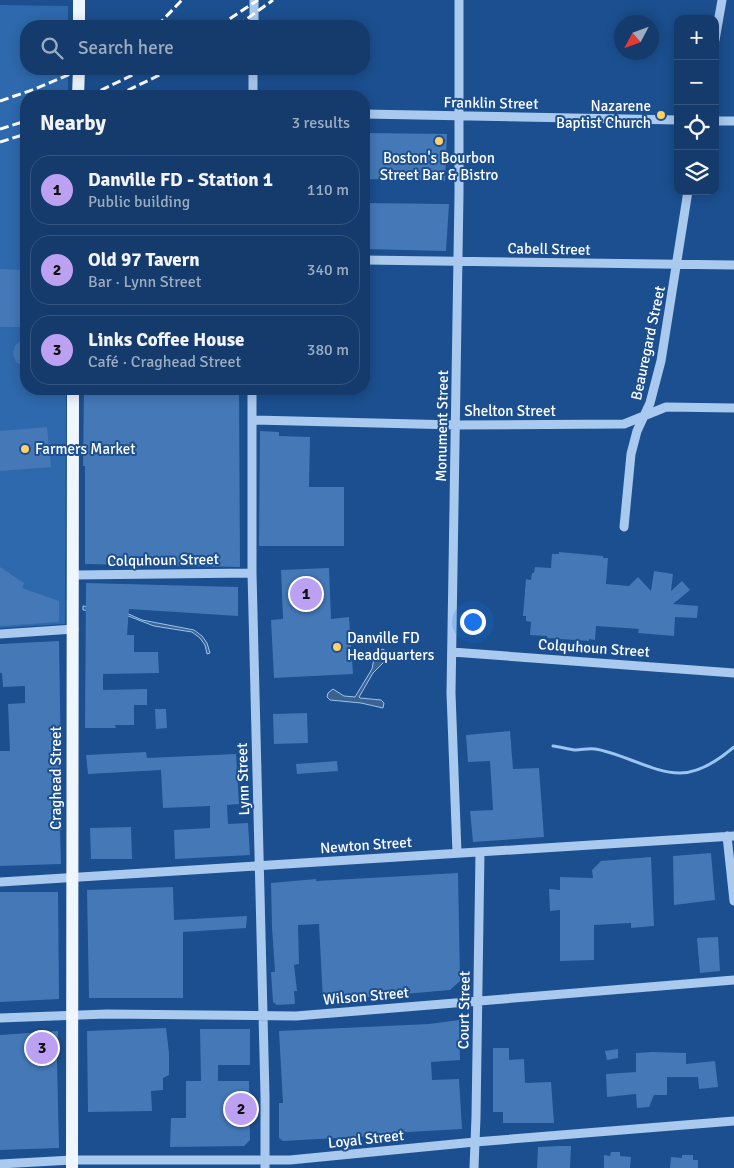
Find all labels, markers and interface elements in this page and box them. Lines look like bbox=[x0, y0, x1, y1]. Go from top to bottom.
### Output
north arrow bbox=[614, 15, 659, 60]
map controls bbox=[674, 15, 719, 195]
button: + bbox=[674, 15, 719, 60]
search box bbox=[20, 20, 370, 75]
icon: search bbox=[38, 34, 66, 62]
text: Search here bbox=[78, 36, 174, 60]
button: − bbox=[674, 60, 719, 105]
street label: Franklin Street bbox=[443, 93, 539, 113]
place label: Nazarene Baptist Church bbox=[556, 97, 651, 132]
button: locate bbox=[674, 105, 719, 150]
marker: Nazarene Baptist Church bbox=[655, 109, 667, 121]
text: Nearby bbox=[40, 110, 106, 136]
text: 3 results bbox=[291, 113, 350, 133]
marker: Boston's Bourbon Street Bar & Bistro bbox=[433, 135, 445, 147]
place label: Boston's Bourbon Street Bar & Bistro bbox=[380, 149, 498, 184]
button: layers bbox=[674, 150, 719, 195]
text: Danville FD - Station 1 bbox=[88, 168, 273, 192]
text: 1 bbox=[53, 180, 61, 200]
text: 110 m bbox=[307, 180, 349, 200]
text: Public building bbox=[88, 192, 190, 212]
street label: Cabell Street bbox=[507, 239, 591, 259]
text: Old 97 Tavern bbox=[88, 248, 200, 272]
text: 2 bbox=[53, 260, 61, 280]
text: 340 m bbox=[307, 260, 349, 280]
text: Bar · Lynn Street bbox=[88, 272, 201, 292]
street label: Beauregard Street bbox=[627, 284, 669, 402]
text: Links Coffee House bbox=[88, 328, 245, 352]
text: 3 bbox=[53, 340, 61, 360]
text: 380 m bbox=[307, 340, 349, 360]
text: Café · Craghead Street bbox=[88, 352, 241, 372]
street label: Monument Street bbox=[432, 370, 452, 482]
street label: Shelton Street bbox=[464, 402, 556, 420]
place label: Farmers Market bbox=[35, 440, 136, 458]
marker: Farmers Market bbox=[19, 443, 31, 455]
street label: Colquhoun Street bbox=[107, 550, 219, 570]
pin: 1 bbox=[290, 575, 322, 613]
your location bbox=[460, 609, 486, 635]
place label: Danville FD Headquarters bbox=[347, 629, 435, 664]
street label: Colquhoun Street bbox=[538, 635, 650, 661]
marker: Danville FD Headquarters bbox=[331, 641, 343, 653]
street label: Craghead Street bbox=[47, 726, 65, 830]
street label: Lynn Street bbox=[233, 742, 253, 816]
street label: Newton Street bbox=[319, 833, 413, 857]
street label: Court Street bbox=[454, 971, 474, 1049]
street label: Wilson Street bbox=[322, 983, 410, 1009]
pin: 3 bbox=[26, 1029, 58, 1067]
pin: 2 bbox=[225, 1090, 257, 1128]
street label: Loyal Street bbox=[327, 1126, 405, 1152]

